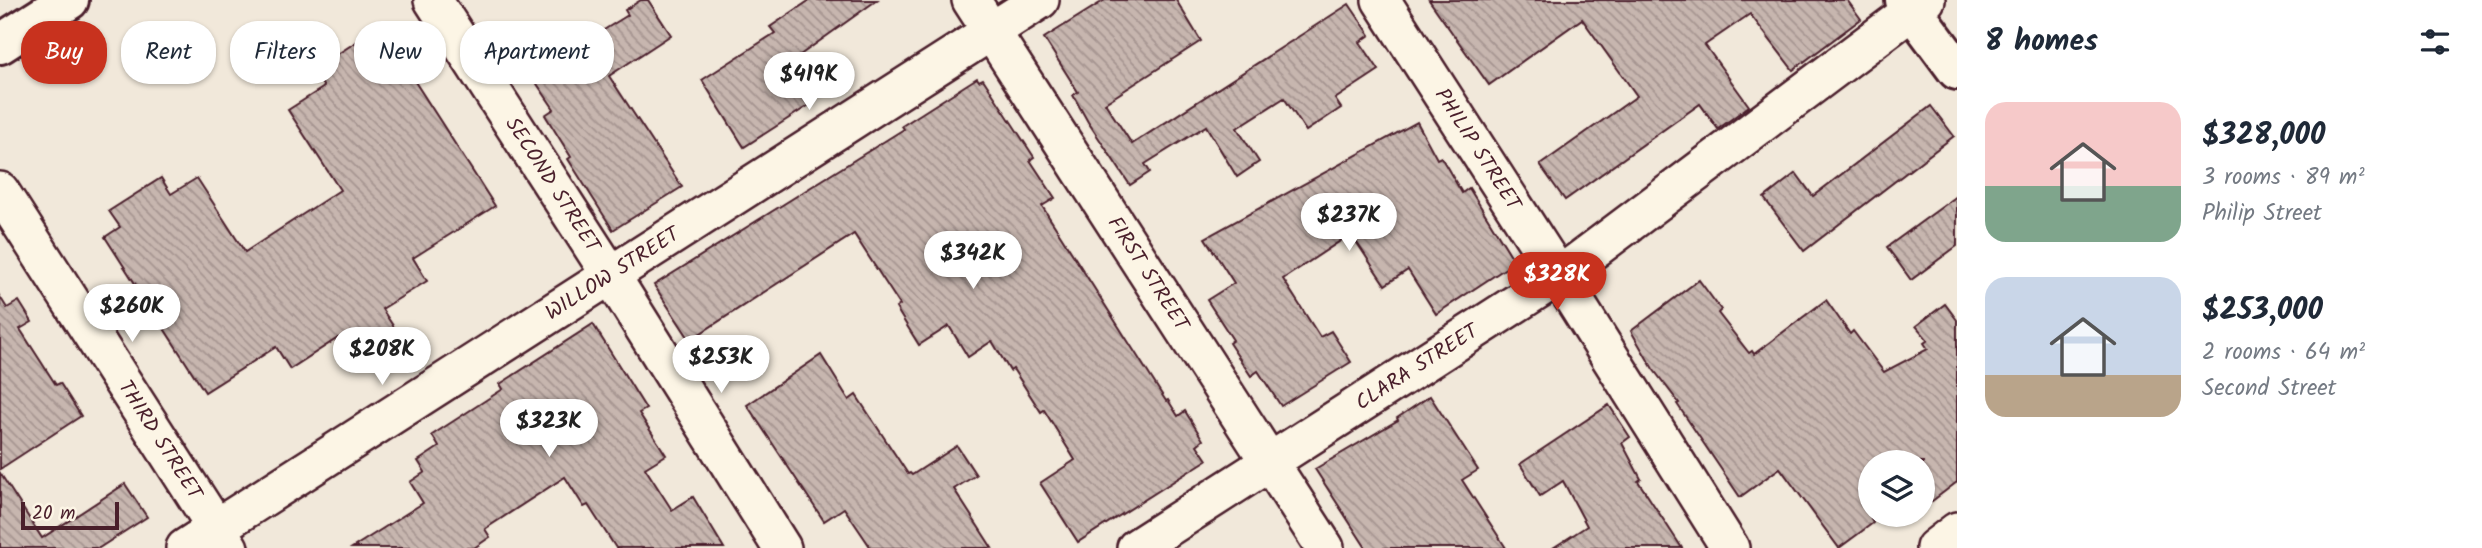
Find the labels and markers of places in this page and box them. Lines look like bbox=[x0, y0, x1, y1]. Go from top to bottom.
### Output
pin: $419K bbox=[760, 52, 858, 112]
pin: $237K bbox=[1300, 194, 1398, 253]
pin: $342K bbox=[924, 232, 1022, 291]
pin: $328K bbox=[1508, 252, 1606, 312]
pin: $260K bbox=[83, 284, 181, 344]
pin: $208K bbox=[333, 328, 431, 387]
pin: $253K bbox=[672, 336, 770, 395]
pin: $323K bbox=[500, 400, 598, 459]

